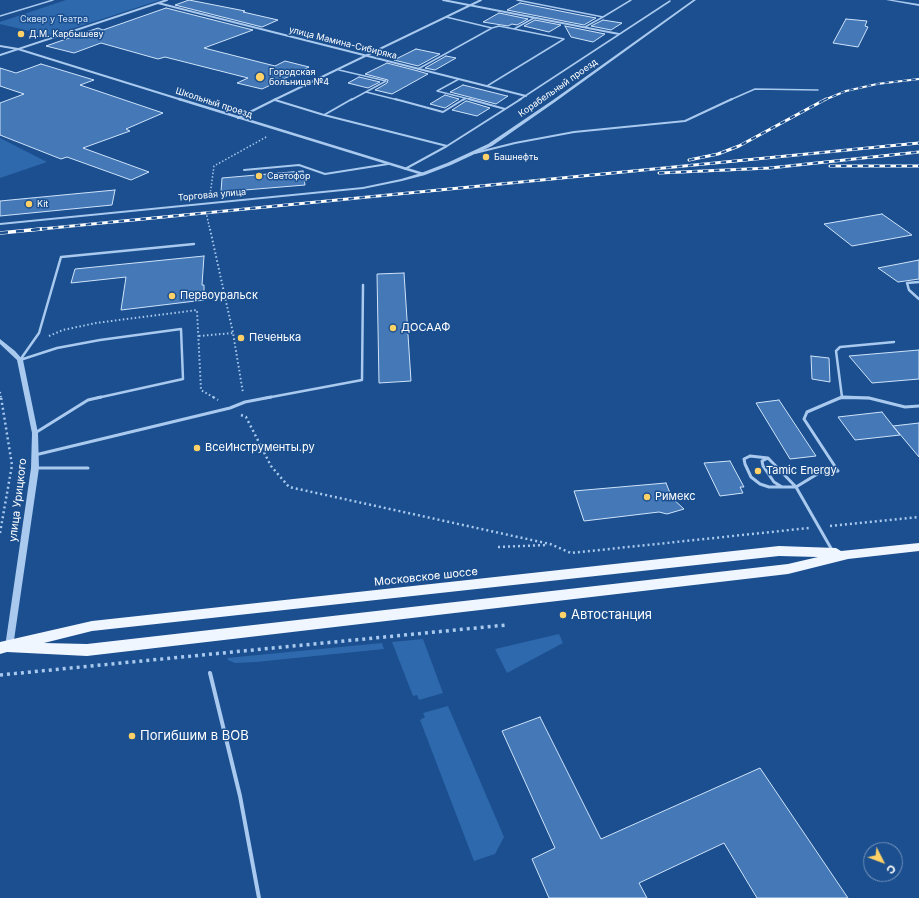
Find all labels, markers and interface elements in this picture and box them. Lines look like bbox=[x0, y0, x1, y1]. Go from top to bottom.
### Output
park label: Сквер у Театра bbox=[20, 14, 88, 24]
street label: улица Мамина-Сибиряка bbox=[288, 24, 398, 62]
marker: Д.М. Карбышеву bbox=[16, 29, 26, 39]
place label: Д.М. Карбышеву bbox=[29, 29, 104, 39]
street label: Корабельный проезд bbox=[516, 57, 600, 119]
place label: Городская больница №4 bbox=[269, 67, 329, 88]
marker: Городская больница №4 bbox=[254, 71, 266, 83]
street label: Школьный проезд bbox=[174, 85, 254, 121]
marker: Башнефть bbox=[481, 152, 491, 162]
place label: Башнефть bbox=[494, 152, 538, 162]
marker: Светофор bbox=[254, 171, 264, 181]
place label: Светофор bbox=[267, 171, 310, 181]
street label: Торговая улица bbox=[177, 187, 247, 203]
marker: Kit bbox=[24, 199, 34, 209]
place label: Kit bbox=[37, 199, 48, 209]
place label: Первоуральск bbox=[180, 289, 258, 303]
marker: Первоуральск bbox=[167, 291, 177, 301]
place label: ДОСААФ bbox=[401, 321, 450, 335]
marker: ДОСААФ bbox=[388, 323, 398, 333]
place label: Печенька bbox=[249, 331, 301, 345]
marker: Печенька bbox=[236, 333, 246, 343]
place label: ВсеИнструменты.ру bbox=[205, 441, 315, 455]
marker: ВсеИнструменты.ру bbox=[192, 443, 202, 453]
street label: улица Урицкого bbox=[6, 457, 30, 543]
place label: Tamic Energy bbox=[766, 464, 837, 478]
marker: Tamic Energy bbox=[753, 466, 763, 476]
place label: Римекс bbox=[655, 490, 695, 504]
marker: Римекс bbox=[642, 492, 652, 502]
street label: Московское шоссе bbox=[374, 565, 478, 589]
place label: Автостанция bbox=[571, 607, 652, 623]
marker: Автостанция bbox=[558, 610, 568, 620]
place label: Погибшим в ВОВ bbox=[140, 728, 249, 744]
marker: Погибшим в ВОВ bbox=[127, 731, 137, 741]
north arrow bbox=[863, 842, 903, 882]
text: С bbox=[883, 862, 899, 877]

